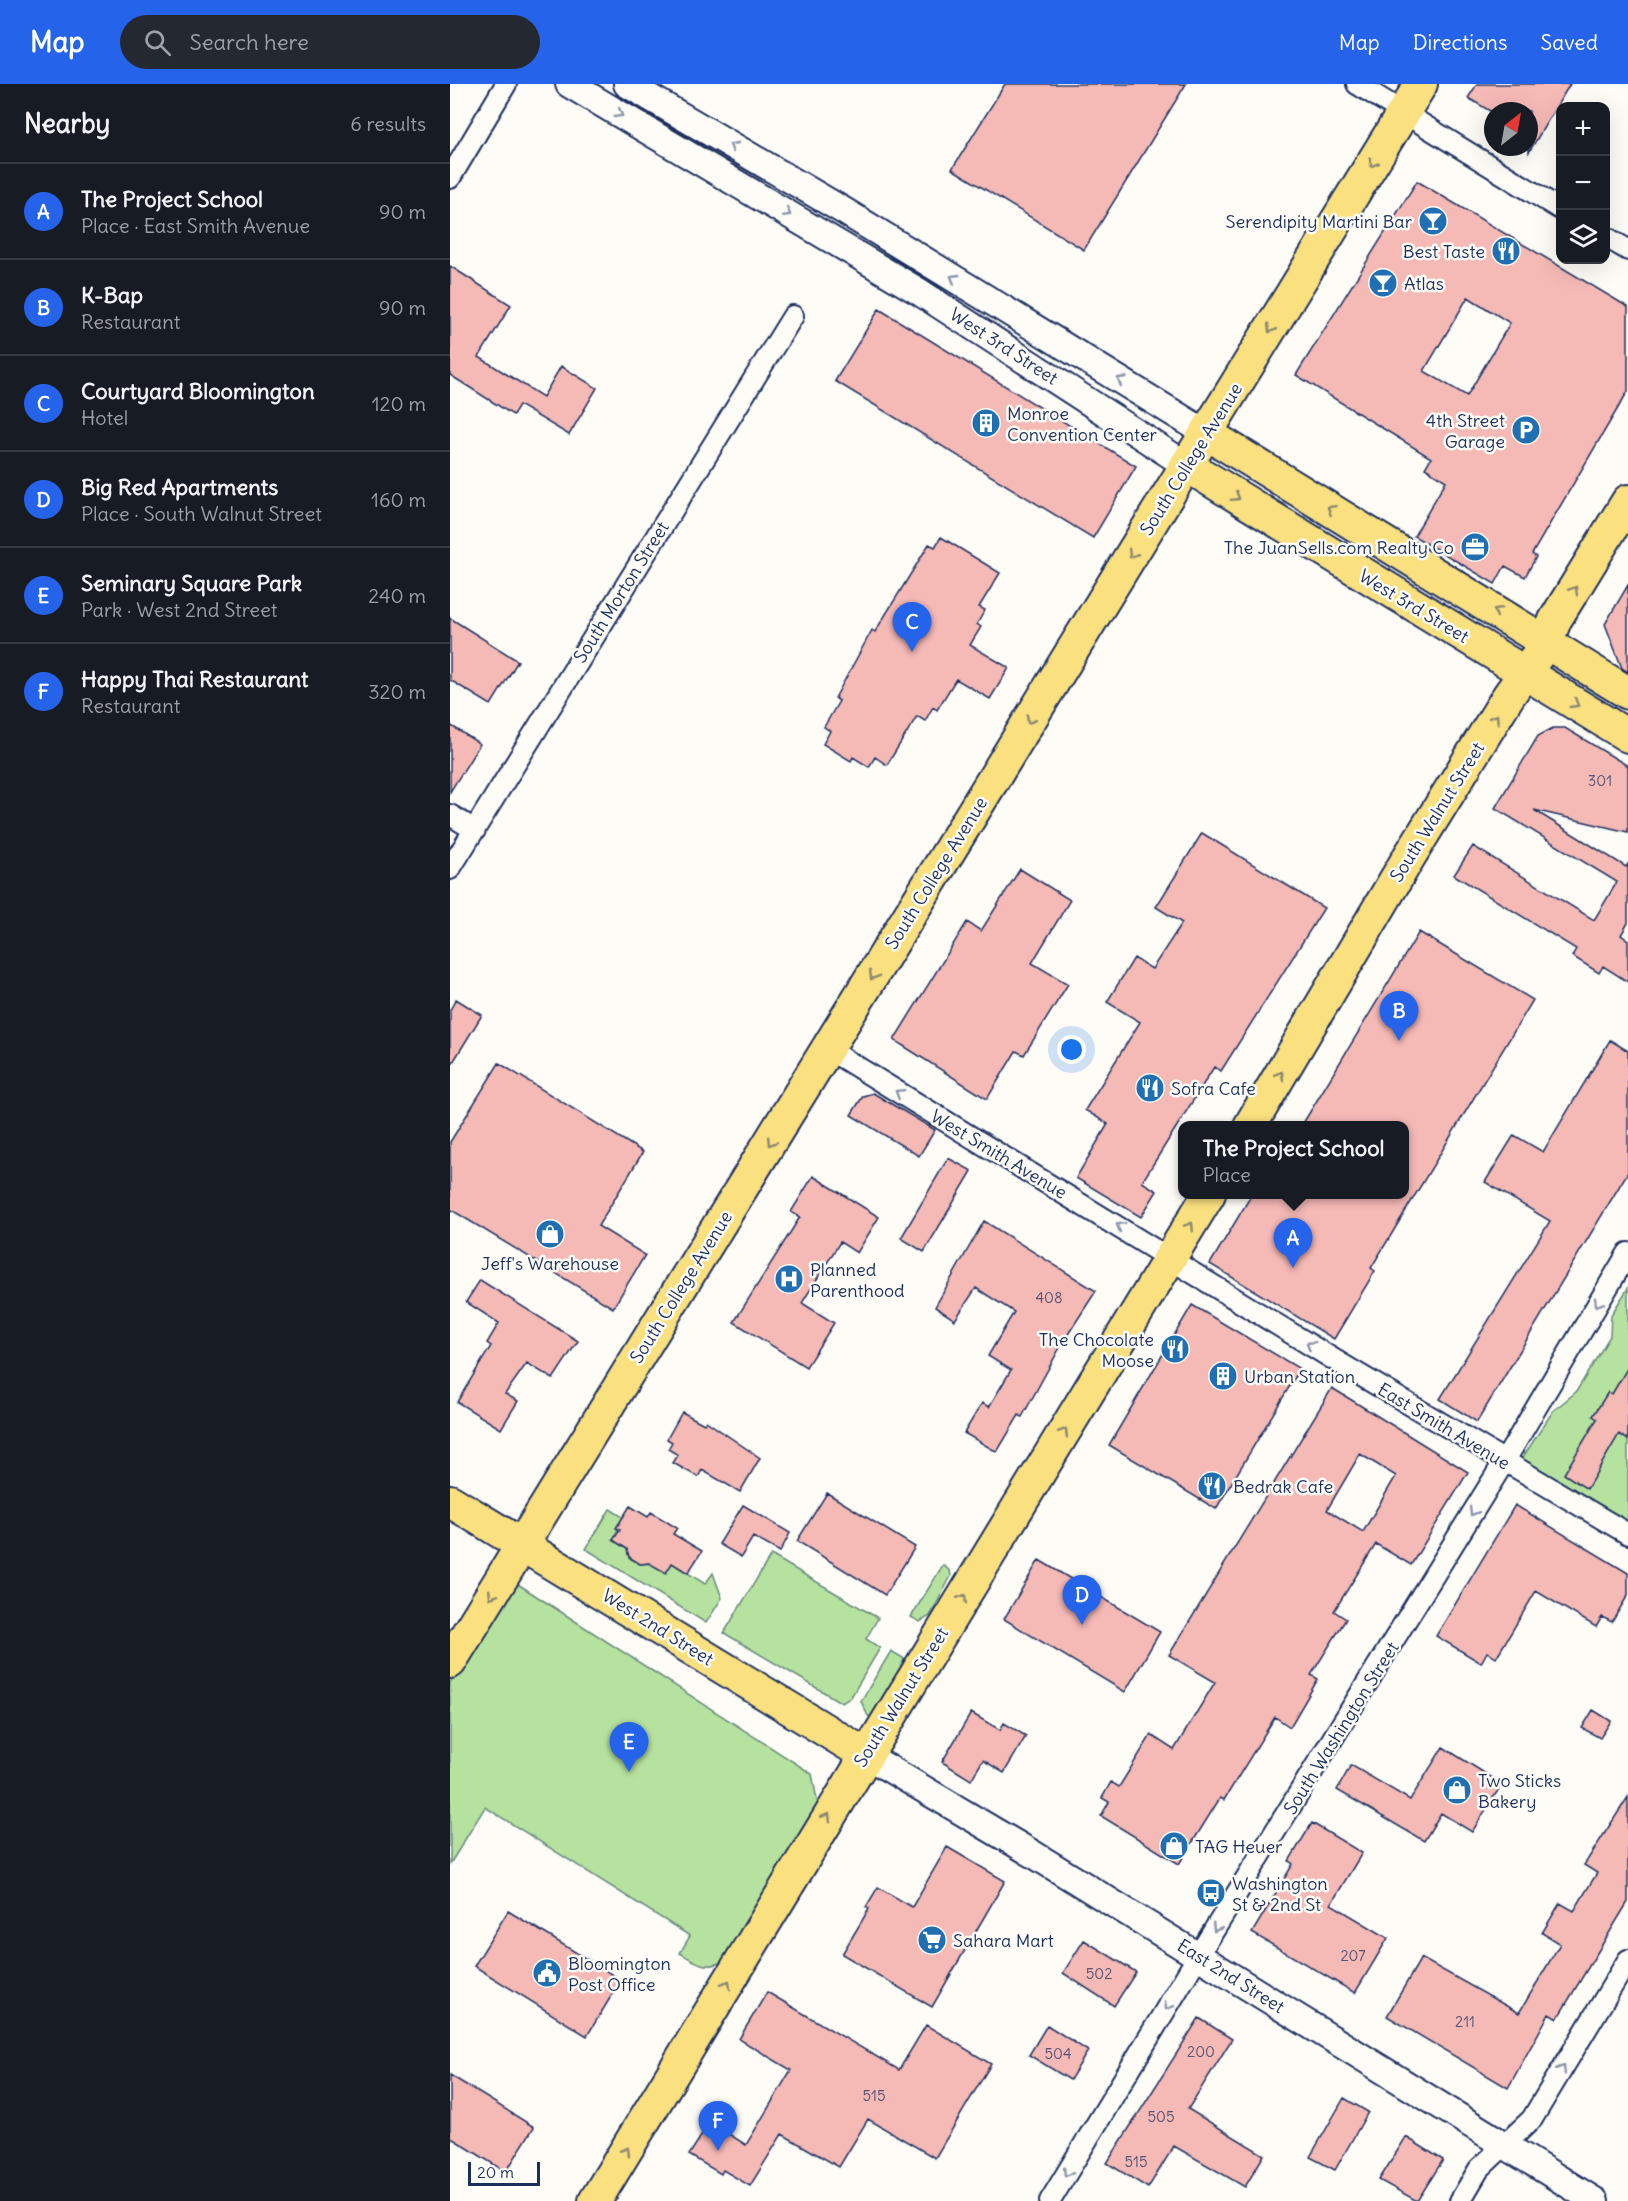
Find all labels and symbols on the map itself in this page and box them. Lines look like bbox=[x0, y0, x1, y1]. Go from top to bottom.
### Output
north arrow bbox=[1484, 102, 1538, 156]
one-way arrow bbox=[613, 107, 623, 119]
one-way arrow bbox=[729, 142, 739, 154]
one-way arrow bbox=[1369, 157, 1381, 167]
one-way arrow bbox=[781, 205, 792, 217]
bar icon: Serendipity Martini Bar bbox=[1417, 205, 1449, 237]
place label: Serendipity Martini Bar bbox=[1226, 210, 1413, 233]
restaurant icon: Best Taste bbox=[1490, 235, 1522, 267]
place label: Best Taste bbox=[1403, 240, 1485, 263]
bar icon: Atlas bbox=[1367, 267, 1399, 299]
place label: Atlas bbox=[1404, 272, 1444, 295]
one-way arrow bbox=[950, 275, 961, 286]
street label: West 3rd Street bbox=[946, 303, 1062, 389]
one-way arrow bbox=[1267, 323, 1279, 333]
one-way arrow bbox=[1117, 375, 1127, 387]
street label: South College Avenue bbox=[1135, 379, 1247, 539]
place label: Monroe Convention Center bbox=[1007, 402, 1158, 446]
building icon: Monroe Convention Center bbox=[970, 407, 1002, 439]
place label: 4th Street Garage bbox=[1426, 409, 1505, 453]
parking icon: 4th Street Garage bbox=[1510, 414, 1542, 446]
one-way arrow bbox=[1230, 489, 1240, 501]
one-way arrow bbox=[1327, 505, 1337, 517]
street label: South Morton Street bbox=[568, 517, 674, 667]
office icon: The JuanSells.com Realty Co bbox=[1459, 531, 1491, 563]
place label: The JuanSells.com Realty Co bbox=[1224, 536, 1454, 559]
one-way arrow bbox=[1128, 548, 1140, 558]
street label: West 3rd Street bbox=[1355, 564, 1473, 648]
one-way arrow bbox=[1566, 586, 1578, 596]
pin: C bbox=[892, 602, 932, 652]
one-way arrow bbox=[1493, 606, 1503, 618]
one-way arrow bbox=[1569, 696, 1579, 708]
one-way arrow bbox=[1025, 714, 1037, 724]
one-way arrow bbox=[1488, 714, 1500, 724]
street label: South Walnut Street bbox=[1385, 738, 1489, 886]
house number: 301 bbox=[1588, 771, 1612, 790]
street label: South College Avenue bbox=[880, 793, 992, 953]
one-way arrow bbox=[868, 970, 880, 980]
pin: B bbox=[1380, 992, 1418, 1041]
your location bbox=[1057, 1035, 1086, 1064]
one-way arrow bbox=[1273, 1071, 1284, 1081]
restaurant icon: Sofra Cafe bbox=[1134, 1072, 1166, 1104]
place label: Sofra Cafe bbox=[1171, 1077, 1256, 1100]
one-way arrow bbox=[895, 1089, 905, 1101]
street label: West Smith Avenue bbox=[927, 1104, 1071, 1204]
one-way arrow bbox=[766, 1136, 778, 1146]
street label: South College Avenue bbox=[625, 1207, 737, 1367]
shop icon: Jeff's Warehouse bbox=[534, 1218, 566, 1250]
pin: A bbox=[1274, 1218, 1312, 1268]
one-way arrow bbox=[1116, 1222, 1126, 1234]
one-way arrow bbox=[1183, 1222, 1194, 1233]
place label: Jeff's Warehouse bbox=[481, 1252, 619, 1275]
place label: Planned Parenthood bbox=[810, 1258, 905, 1302]
hospital icon: Planned Parenthood bbox=[773, 1263, 805, 1295]
house number: 408 bbox=[1035, 1288, 1063, 1307]
one-way arrow bbox=[1593, 1297, 1605, 1307]
place label: The Chocolate Moose bbox=[1039, 1328, 1154, 1372]
restaurant icon: The Chocolate Moose bbox=[1159, 1333, 1191, 1365]
one-way arrow bbox=[1306, 1340, 1316, 1352]
building icon: Urban Station bbox=[1207, 1360, 1239, 1392]
place label: Urban Station bbox=[1244, 1365, 1355, 1388]
street label: East Smith Avenue bbox=[1374, 1378, 1514, 1474]
one-way arrow bbox=[1057, 1428, 1069, 1438]
restaurant icon: Bedrak Cafe bbox=[1196, 1470, 1228, 1502]
place label: Bedrak Cafe bbox=[1233, 1475, 1333, 1498]
one-way arrow bbox=[1468, 1506, 1480, 1516]
pin: D bbox=[1062, 1576, 1102, 1625]
street label: West 2nd Street bbox=[598, 1584, 718, 1670]
one-way arrow bbox=[488, 1589, 500, 1599]
one-way arrow bbox=[955, 1594, 967, 1604]
street label: South Walnut Street bbox=[849, 1623, 953, 1771]
street label: South Washington Street bbox=[1278, 1637, 1404, 1819]
pin: E bbox=[610, 1722, 648, 1772]
place label: Two Sticks Bakery bbox=[1478, 1769, 1561, 1813]
shop icon: Two Sticks Bakery bbox=[1441, 1774, 1473, 1806]
one-way arrow bbox=[820, 1813, 832, 1823]
shop icon: TAG Heuer bbox=[1158, 1830, 1190, 1862]
place label: TAG Heuer bbox=[1195, 1835, 1283, 1858]
place label: Washington St & 2nd St bbox=[1232, 1872, 1328, 1916]
bus stop icon: Washington St & 2nd St bbox=[1195, 1877, 1227, 1909]
one-way arrow bbox=[1211, 1922, 1223, 1932]
supermarket icon: Sahara Mart bbox=[916, 1924, 948, 1956]
place label: Sahara Mart bbox=[953, 1929, 1054, 1952]
street label: East 2nd Street bbox=[1173, 1934, 1289, 2018]
house number: 207 bbox=[1340, 1946, 1366, 1965]
place label: Bloomington Post Office bbox=[568, 1952, 671, 1996]
public building icon: Bloomington Post Office bbox=[531, 1957, 563, 1989]
house number: 502 bbox=[1086, 1964, 1112, 1983]
one-way arrow bbox=[719, 1980, 731, 1990]
one-way arrow bbox=[1164, 2000, 1175, 2010]
house number: 211 bbox=[1455, 2012, 1475, 2031]
house number: 200 bbox=[1187, 2042, 1215, 2061]
house number: 504 bbox=[1044, 2044, 1072, 2063]
one-way arrow bbox=[1555, 2065, 1567, 2075]
house number: 515 bbox=[862, 2086, 886, 2105]
pin: F bbox=[698, 2102, 738, 2151]
house number: 505 bbox=[1147, 2107, 1175, 2126]
one-way arrow bbox=[618, 2147, 630, 2157]
house number: 515 bbox=[1124, 2152, 1148, 2171]
scale bar bbox=[468, 2159, 540, 2186]
one-way arrow bbox=[1063, 2167, 1075, 2177]

